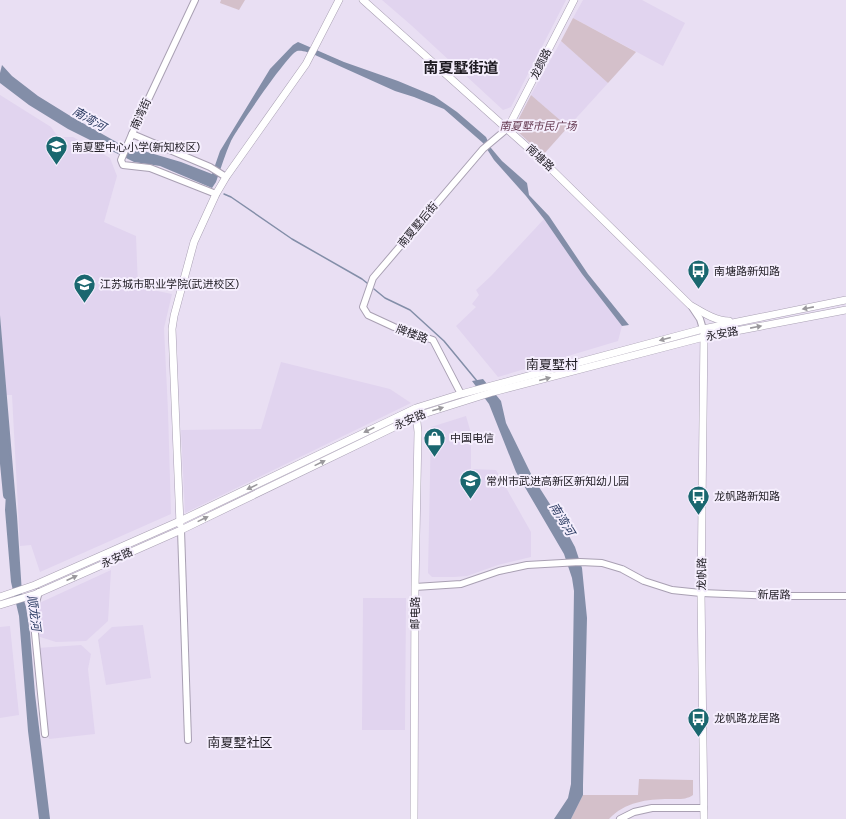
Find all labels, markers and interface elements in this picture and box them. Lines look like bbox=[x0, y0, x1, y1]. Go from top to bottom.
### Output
street label: 龙颜路 bbox=[528, 46, 554, 82]
district label: 南夏墅街道 bbox=[423, 59, 499, 77]
street label: 南湾街 bbox=[128, 96, 154, 132]
water label: 南湾河 bbox=[70, 104, 110, 135]
park label: 南夏墅市民广场 bbox=[500, 120, 577, 133]
school or university icon: 南夏墅中心小学(新知校区) bbox=[44, 134, 70, 167]
place label: 南夏墅中心小学(新知校区) bbox=[72, 141, 201, 154]
street label: 南塘路 bbox=[523, 142, 557, 174]
street label: 南夏墅后街 bbox=[395, 200, 441, 250]
bus stop icon: 南塘路新知路 bbox=[686, 258, 712, 291]
place label: 南塘路新知路 bbox=[714, 265, 780, 278]
school or university icon: 江苏城市职业学院(武进校区) bbox=[72, 271, 98, 304]
place label: 江苏城市职业学院(武进校区) bbox=[100, 278, 240, 291]
one-way arrow bbox=[802, 305, 814, 311]
street label: 牌楼路 bbox=[394, 322, 430, 346]
street label: 永安路 bbox=[705, 324, 739, 344]
one-way arrow bbox=[750, 324, 763, 330]
one-way arrow bbox=[659, 336, 671, 342]
district label: 南夏墅村 bbox=[526, 357, 578, 372]
one-way arrow bbox=[539, 376, 551, 382]
one-way arrow bbox=[433, 406, 445, 412]
street label: 永安路 bbox=[392, 408, 428, 432]
shop icon: 中国电信 bbox=[422, 425, 448, 458]
one-way arrow bbox=[363, 427, 375, 434]
place label: 中国电信 bbox=[450, 432, 494, 445]
one-way arrow bbox=[315, 460, 326, 466]
school or university icon: 常州市武进高新区新知幼儿园 bbox=[458, 468, 484, 501]
place label: 常州市武进高新区新知幼儿园 bbox=[486, 475, 629, 488]
bus stop icon: 龙帆路新知路 bbox=[686, 483, 712, 516]
one-way arrow bbox=[246, 484, 257, 490]
place label: 龙帆路新知路 bbox=[714, 490, 780, 503]
water label: 南湾河 bbox=[547, 500, 578, 540]
one-way arrow bbox=[197, 516, 209, 522]
street label: 永安路 bbox=[99, 545, 135, 571]
street label: 龙帆路 bbox=[695, 557, 709, 591]
one-way arrow bbox=[66, 575, 77, 581]
street label: 新居路 bbox=[757, 588, 791, 602]
water label: 顺龙河 bbox=[25, 594, 44, 634]
street label: 邮电路 bbox=[409, 597, 422, 630]
bus stop icon: 龙帆路龙居路 bbox=[685, 705, 711, 738]
place label: 龙帆路龙居路 bbox=[714, 712, 780, 725]
district label: 南夏墅社区 bbox=[207, 735, 273, 750]

